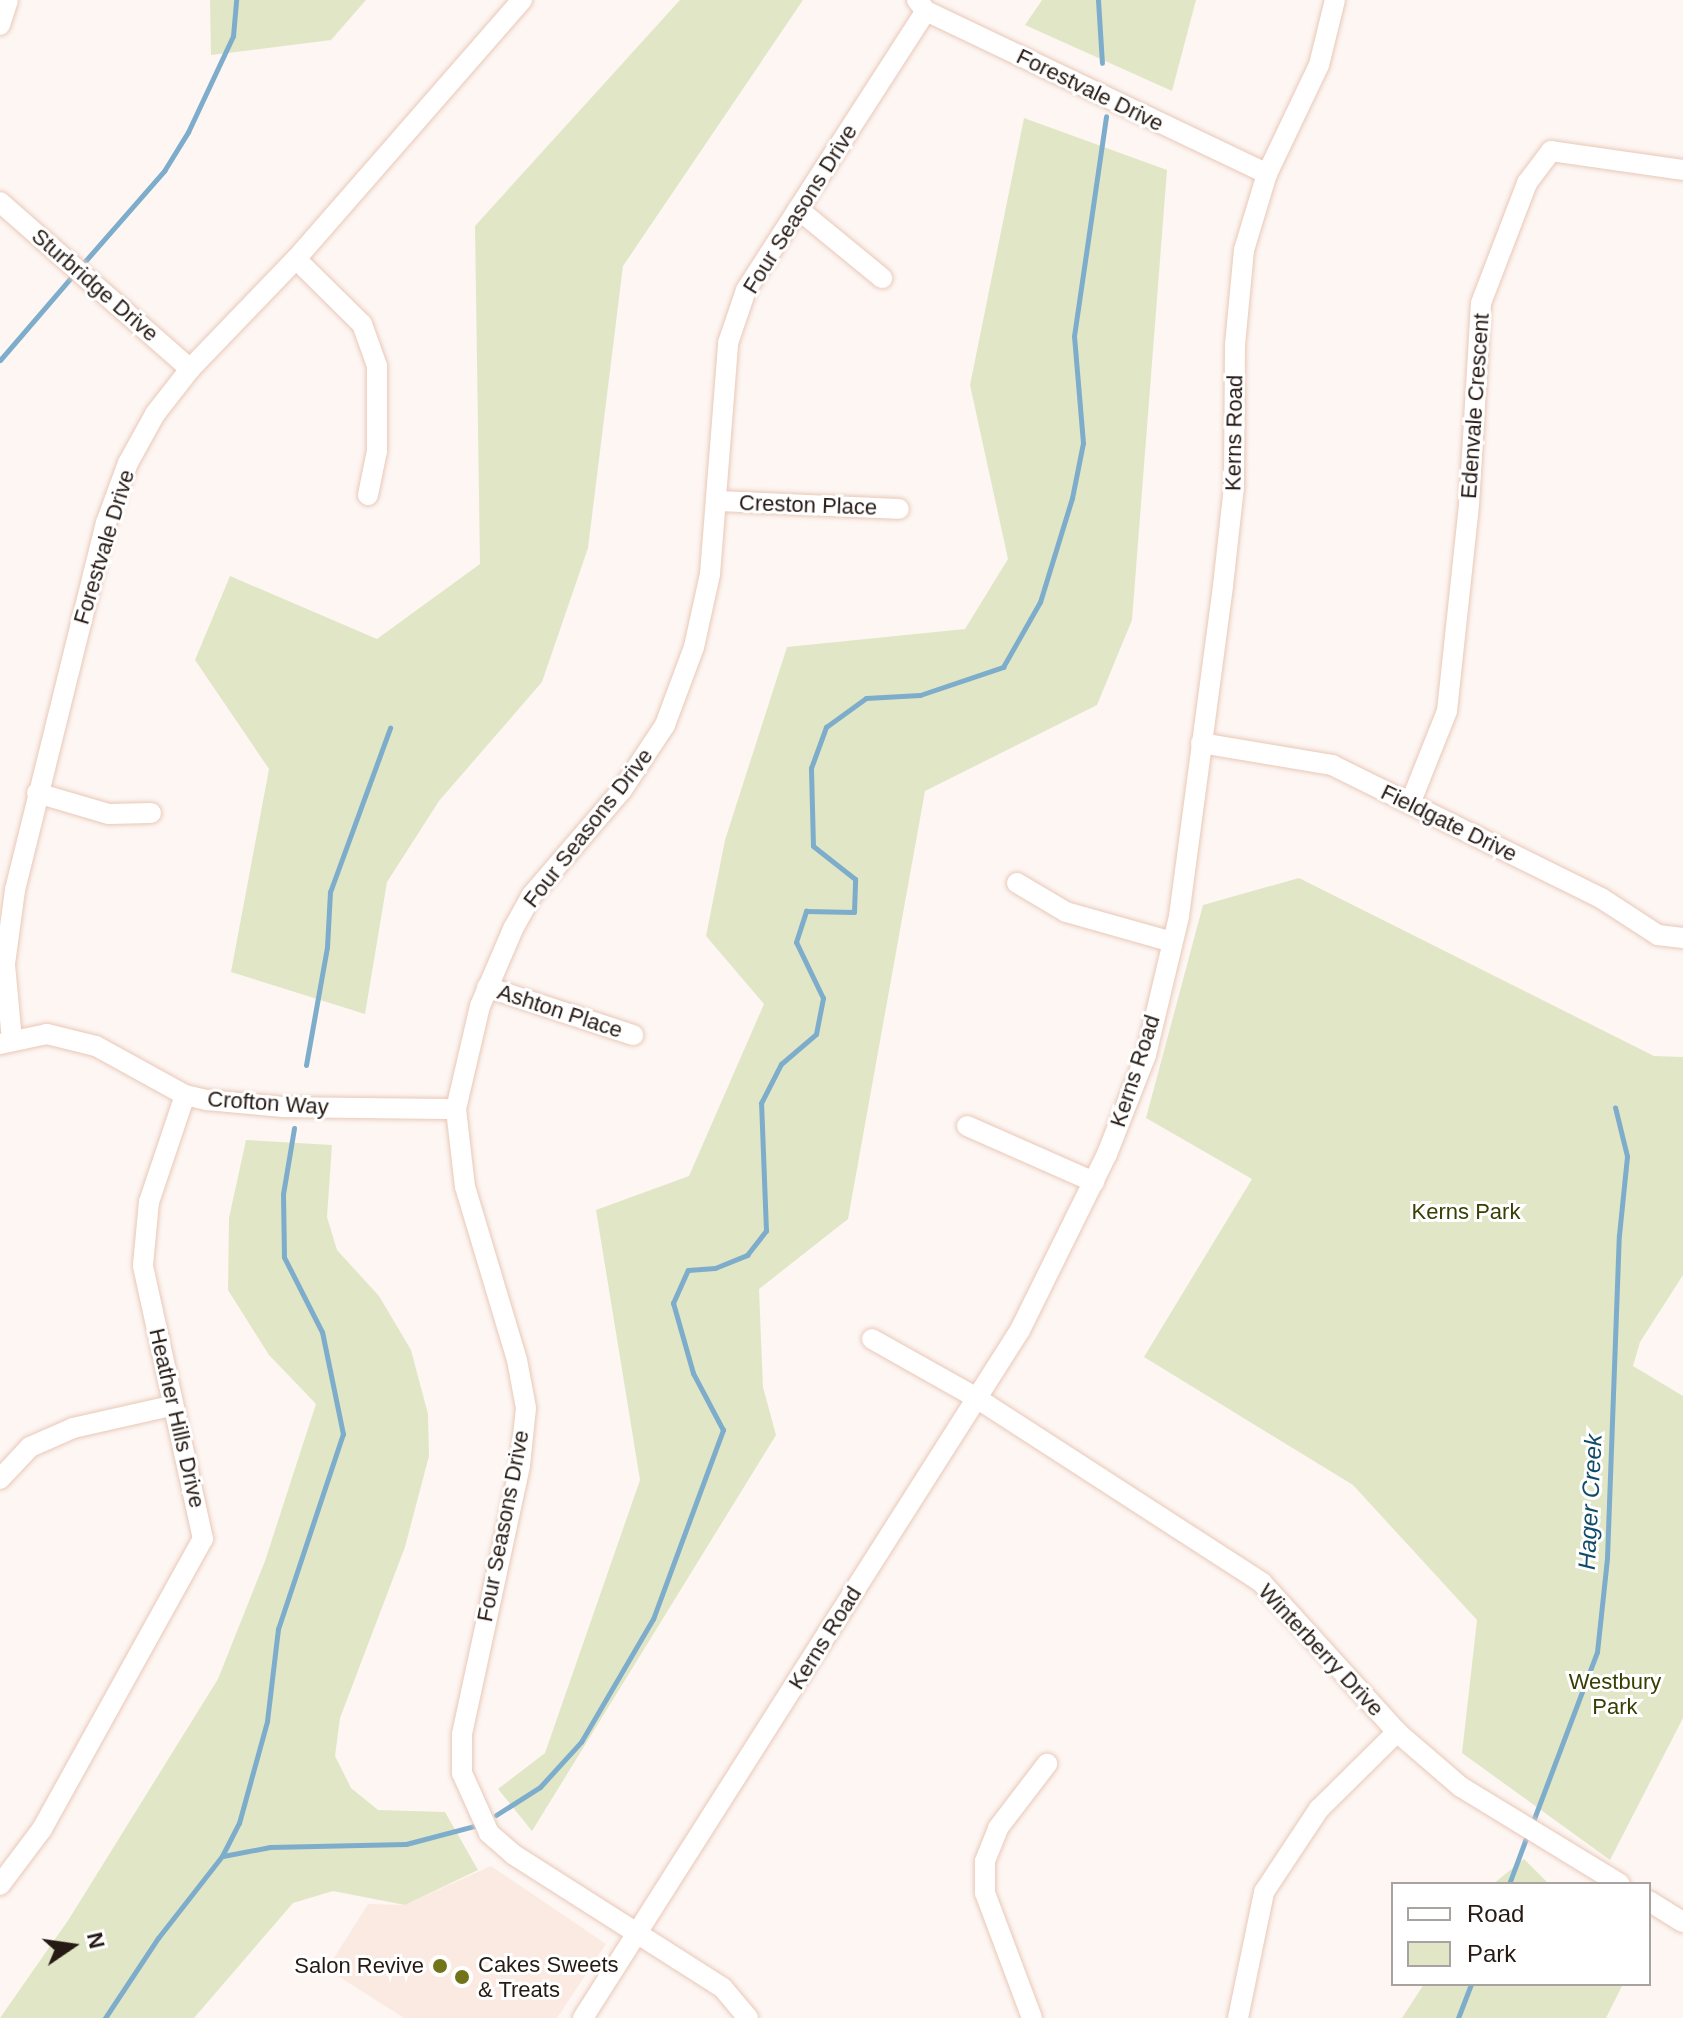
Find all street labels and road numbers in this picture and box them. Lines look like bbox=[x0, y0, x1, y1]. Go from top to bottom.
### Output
street label: Forestvale Drive bbox=[1012, 43, 1168, 137]
street label: Four Seasons Drive bbox=[737, 120, 863, 298]
street label: Sturbridge Drive bbox=[26, 223, 164, 347]
street label: Edenvale Crescent bbox=[1455, 312, 1495, 500]
street label: Kerns Road bbox=[1220, 375, 1248, 491]
street label: Forestvale Drive bbox=[68, 467, 140, 627]
street label: Creston Place bbox=[738, 489, 878, 521]
street label: Four Seasons Drive bbox=[518, 743, 658, 913]
street label: Fieldgate Drive bbox=[1377, 779, 1521, 867]
street label: Ashton Place bbox=[494, 978, 626, 1044]
street label: Kerns Road bbox=[1104, 1012, 1166, 1130]
street label: Crofton Way bbox=[207, 1086, 329, 1120]
street label: Heather Hills Drive bbox=[144, 1326, 210, 1510]
street label: Four Seasons Drive bbox=[471, 1428, 535, 1624]
street label: Winterberry Drive bbox=[1253, 1578, 1389, 1722]
street label: Kerns Road bbox=[783, 1582, 867, 1694]

